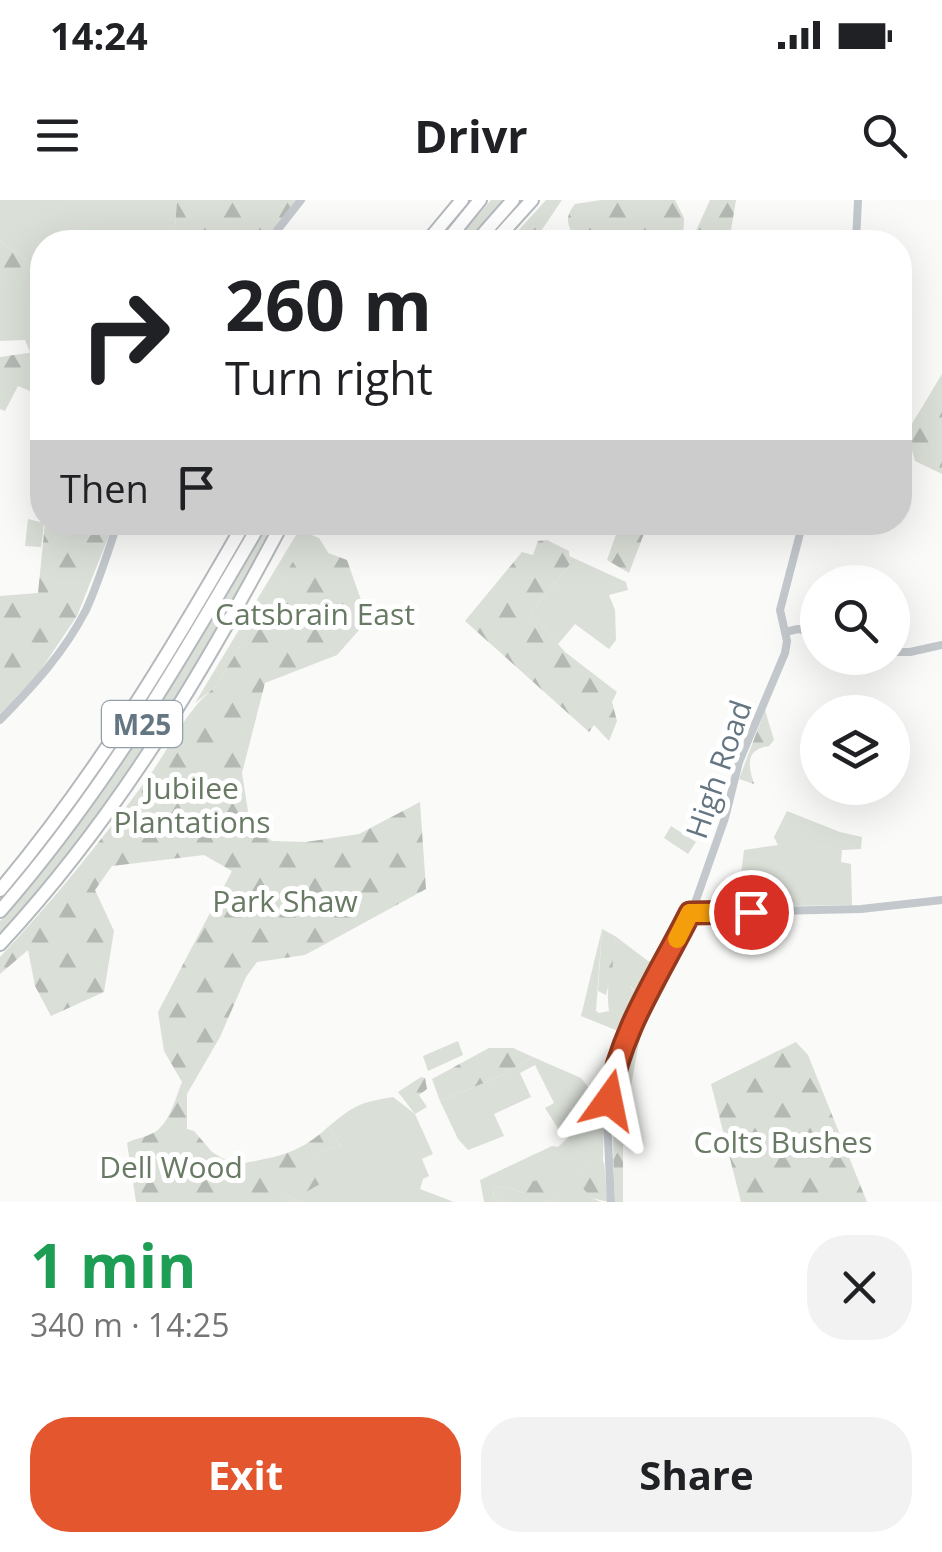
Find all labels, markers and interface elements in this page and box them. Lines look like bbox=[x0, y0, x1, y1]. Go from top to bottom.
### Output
text: 14:24 bbox=[50, 9, 148, 61]
text: Drivr bbox=[414, 105, 528, 166]
icon: menu bbox=[30, 108, 85, 163]
icon: search bbox=[857, 108, 912, 163]
text: 260 m bbox=[225, 256, 432, 352]
icon: right bbox=[60, 270, 190, 400]
text: Turn right bbox=[225, 347, 433, 408]
icon: arrive bbox=[169, 460, 224, 515]
text: Then bbox=[60, 462, 149, 514]
map controls bbox=[800, 565, 910, 805]
button: search bbox=[800, 565, 910, 675]
park label: Catsbrain East bbox=[215, 593, 415, 634]
street label: High Road bbox=[675, 694, 761, 844]
button: layers bbox=[800, 695, 910, 805]
road number: M25 bbox=[102, 701, 182, 747]
park label: Jubilee Plantations bbox=[113, 767, 271, 842]
pin bbox=[709, 870, 794, 955]
park label: Park Shaw bbox=[212, 880, 358, 921]
icon: arrive bbox=[724, 885, 779, 940]
position arrow bbox=[557, 1048, 661, 1152]
park label: Colts Bushes bbox=[694, 1121, 872, 1162]
park label: Dell Wood bbox=[99, 1146, 243, 1187]
text: 1 min bbox=[30, 1224, 197, 1306]
button: close bbox=[807, 1235, 912, 1340]
text: 340 m · 14:25 bbox=[30, 1303, 229, 1346]
button: Exit bbox=[30, 1417, 461, 1532]
button: Share bbox=[481, 1417, 912, 1532]

